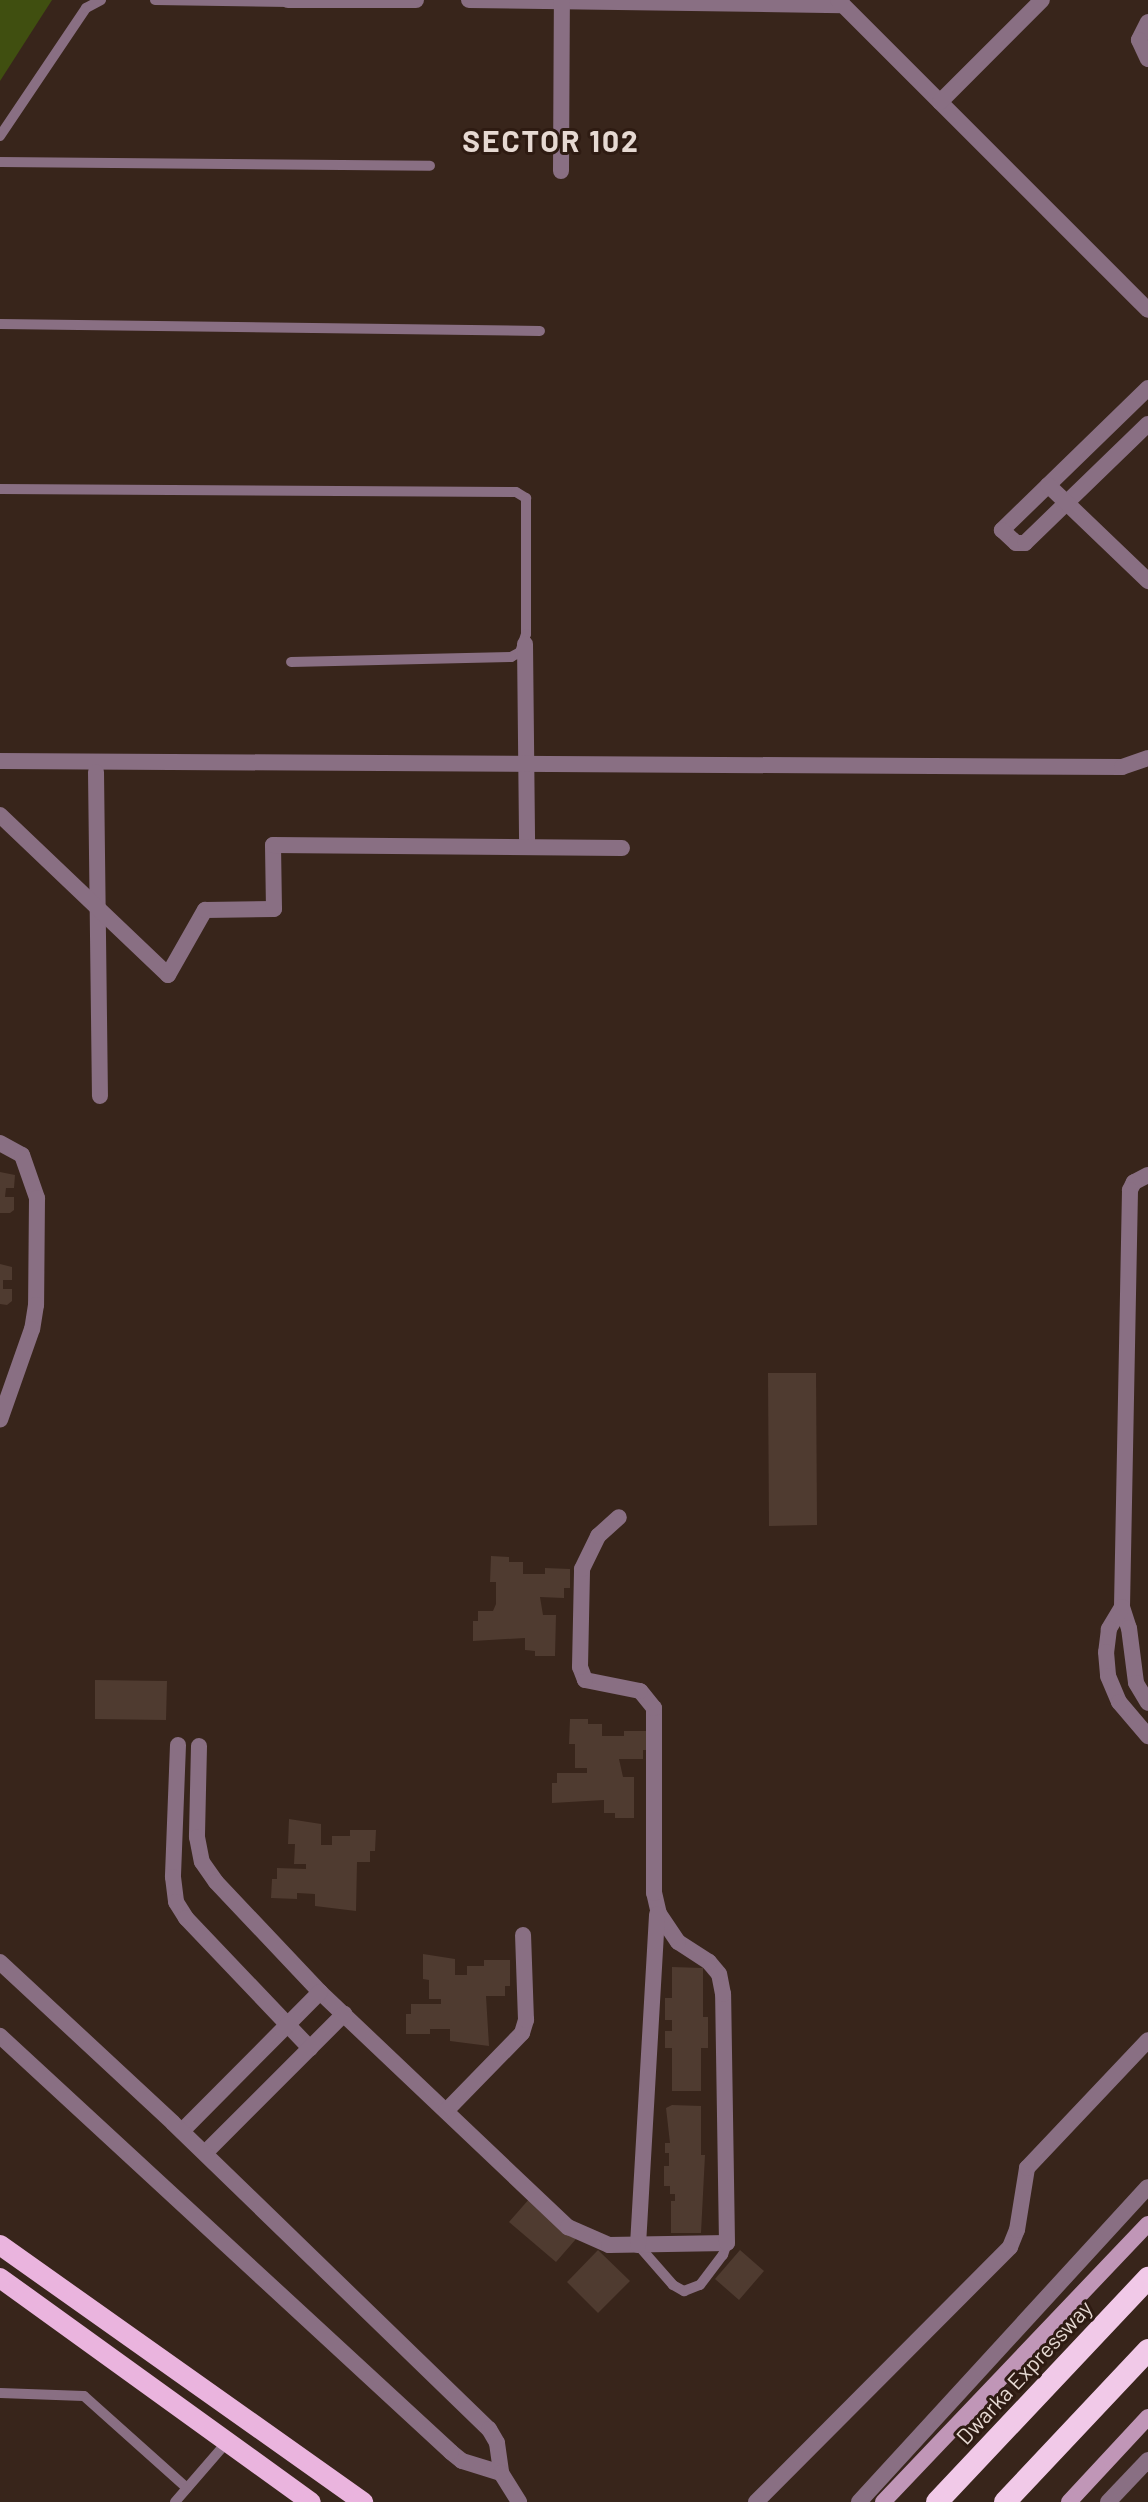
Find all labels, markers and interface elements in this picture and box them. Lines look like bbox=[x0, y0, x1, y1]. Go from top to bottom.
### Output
district label: SECTOR 102 bbox=[462, 122, 640, 158]
street label: Dwarka Expressway bbox=[951, 2295, 1097, 2449]

